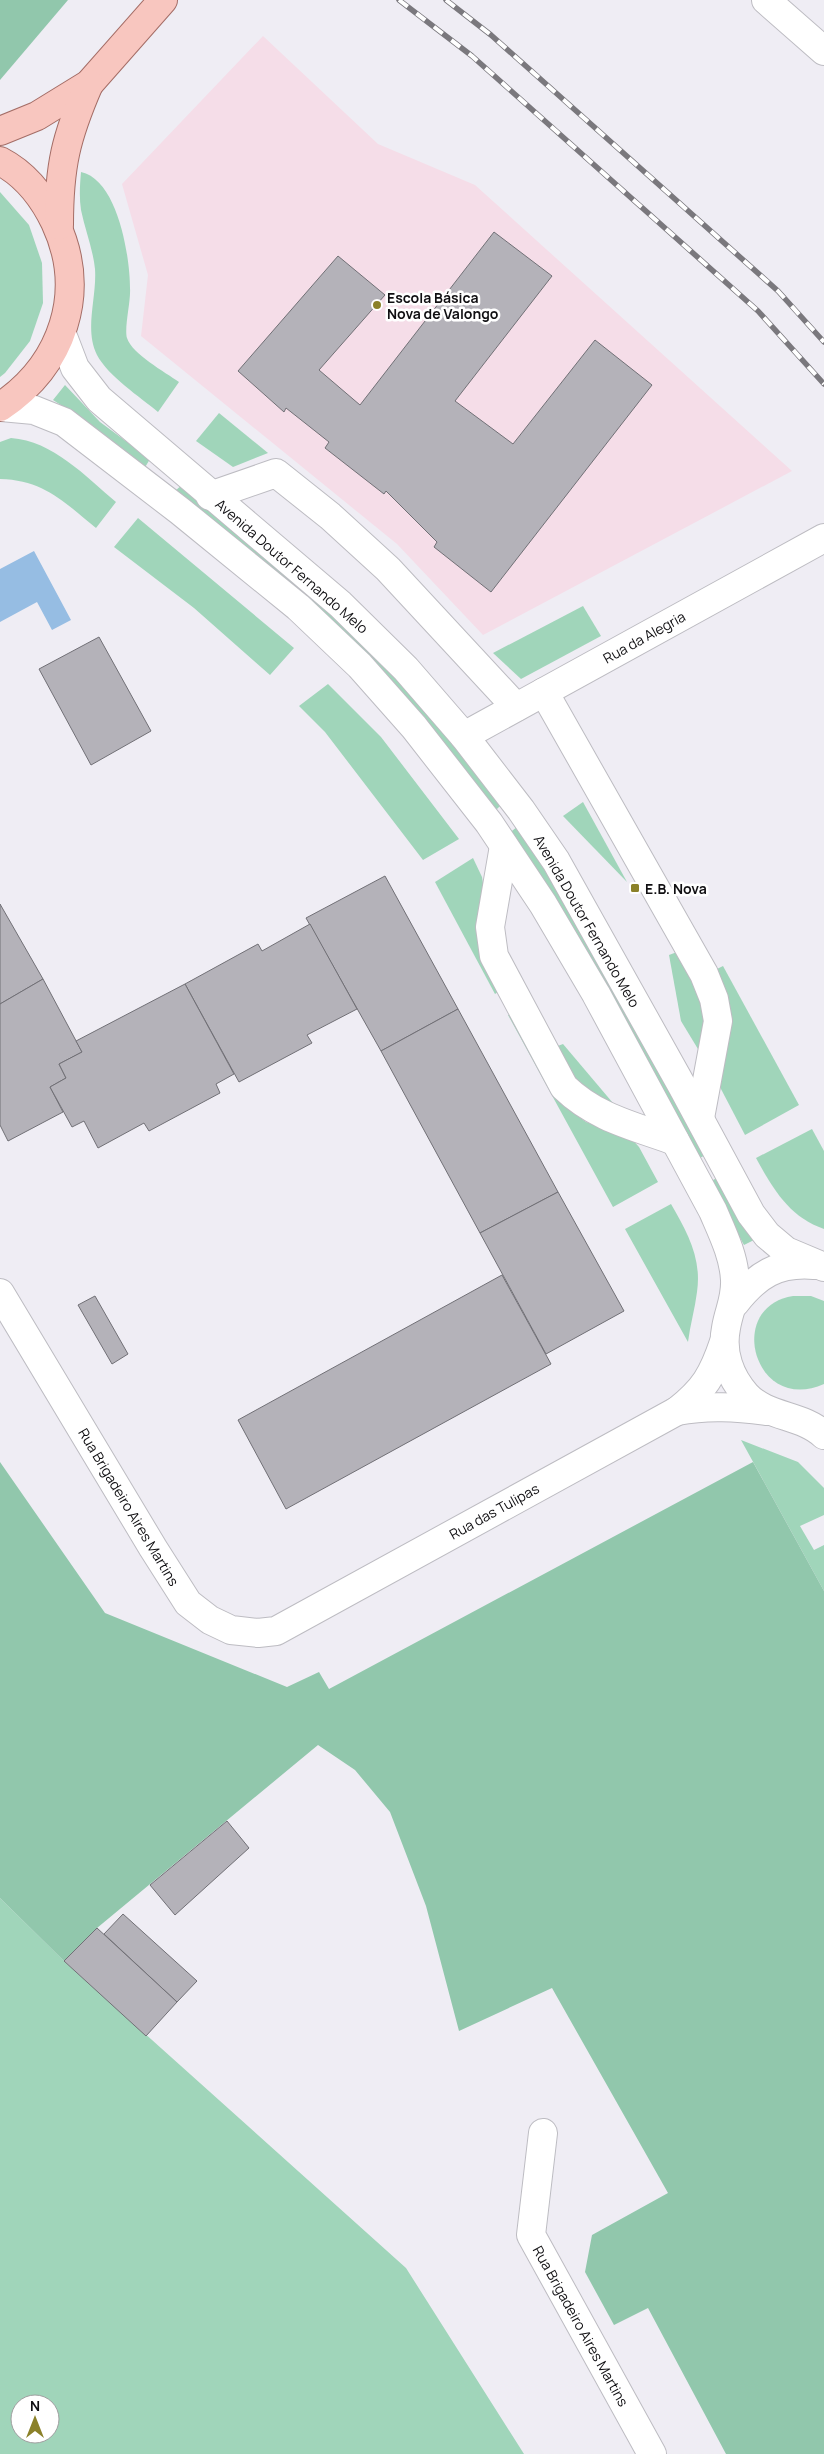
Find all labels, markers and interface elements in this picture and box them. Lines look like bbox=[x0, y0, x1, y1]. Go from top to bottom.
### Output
place label: Escola Básica Nova de Valongo bbox=[387, 288, 499, 323]
marker: Escola Básica Nova de Valongo bbox=[371, 299, 383, 311]
street label: Avenida Doutor Fernando Melo bbox=[212, 494, 372, 638]
street label: Rua da Alegria bbox=[599, 607, 689, 667]
street label: Avenida Doutor Fernando Melo bbox=[530, 831, 644, 1011]
place label: E.B. Nova bbox=[645, 879, 707, 898]
marker: E.B. Nova bbox=[629, 882, 641, 894]
street label: Rua Brigadeiro Aires Martins bbox=[74, 1425, 184, 1589]
street label: Rua das Tulipas bbox=[446, 1478, 542, 1544]
street label: Rua Brigadeiro Aires Martins bbox=[529, 2242, 633, 2410]
north arrow bbox=[10, 2394, 60, 2444]
text: N bbox=[30, 2396, 40, 2415]

